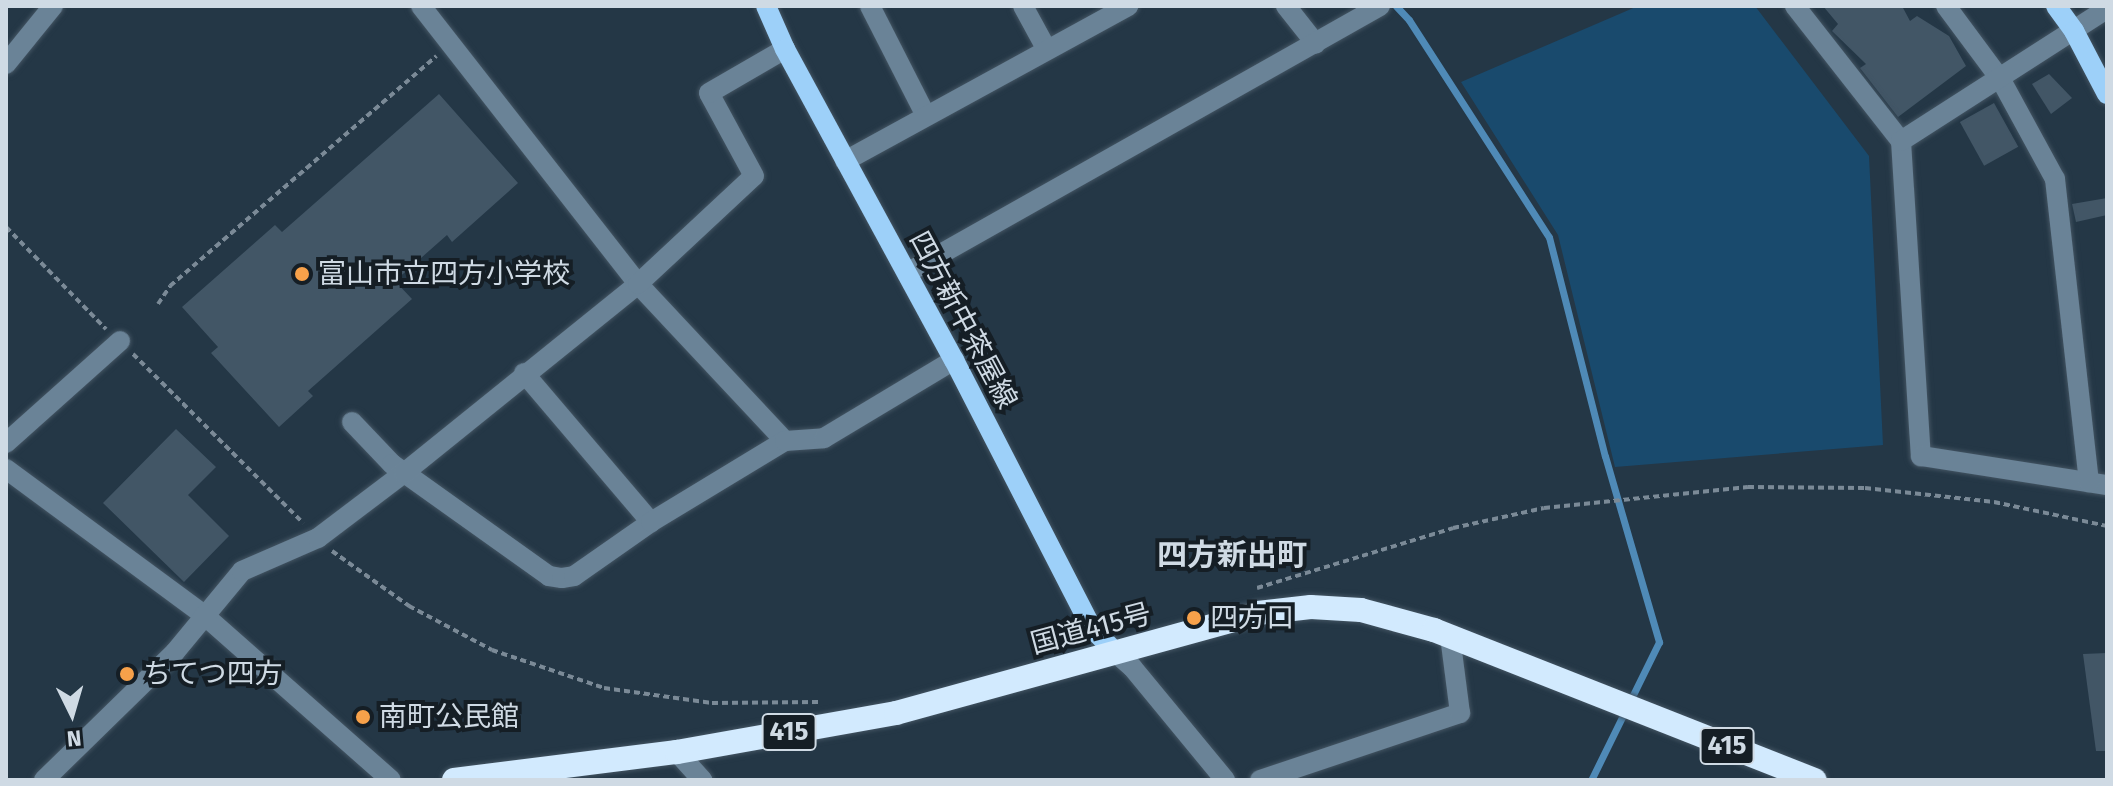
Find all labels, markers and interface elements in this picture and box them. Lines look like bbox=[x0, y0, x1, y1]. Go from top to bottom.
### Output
street label: 四方新中茶屋線 bbox=[902, 226, 1024, 414]
place label: 富山市立四方小学校 bbox=[318, 257, 570, 291]
marker: 富山市立四方小学校 bbox=[293, 265, 311, 283]
district label: 四方新出町 bbox=[1157, 537, 1307, 573]
street label: 国道415号 bbox=[1027, 597, 1155, 661]
place label: 四方口 bbox=[1210, 601, 1294, 635]
marker: 四方口 bbox=[1185, 609, 1203, 627]
place label: ちてつ四方 bbox=[143, 657, 283, 691]
marker: ちてつ四方 bbox=[118, 665, 136, 683]
north arrow bbox=[32, 674, 112, 754]
place label: 南町公民館 bbox=[379, 700, 519, 734]
marker: 南町公民館 bbox=[354, 708, 372, 726]
road number: 415 bbox=[761, 710, 817, 754]
text: N bbox=[66, 724, 83, 752]
road number: 415 bbox=[1699, 724, 1755, 768]

